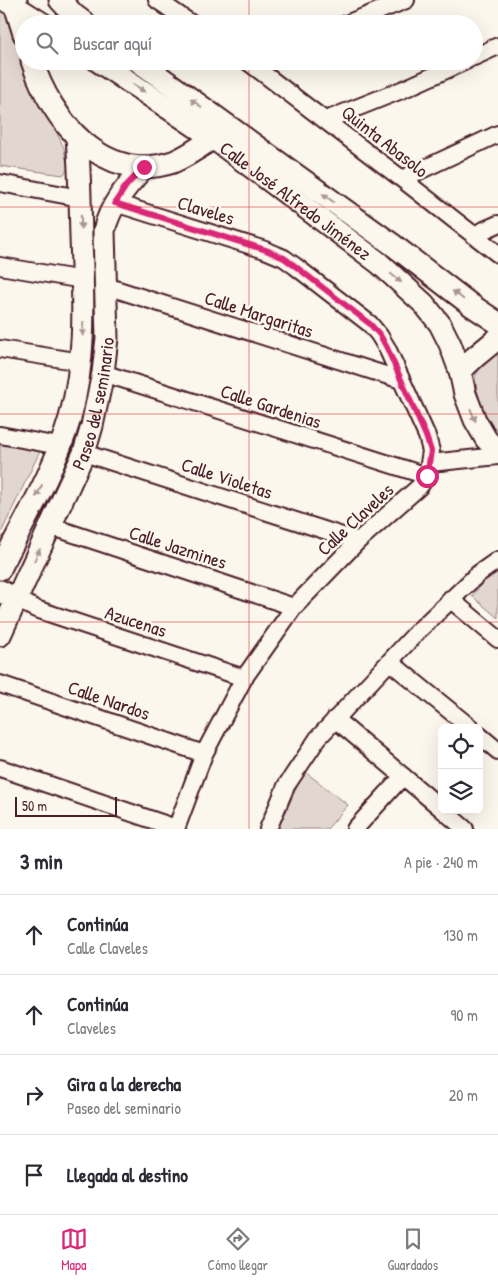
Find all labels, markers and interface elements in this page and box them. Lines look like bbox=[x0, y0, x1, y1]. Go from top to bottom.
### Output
search box bbox=[15, 15, 483, 70]
icon: search bbox=[33, 29, 61, 57]
text: Buscar aquí bbox=[73, 30, 152, 56]
one-way arrow bbox=[132, 84, 145, 93]
one-way arrow bbox=[189, 98, 203, 108]
street label: Quinta Abasolo bbox=[336, 99, 434, 183]
street label: Calle José Alfredo Jiménez bbox=[215, 135, 377, 266]
route end bbox=[133, 156, 156, 179]
street label: Claveles bbox=[174, 189, 238, 231]
one-way arrow bbox=[321, 193, 335, 203]
one-way arrow bbox=[77, 214, 85, 230]
one-way arrow bbox=[390, 272, 402, 284]
street label: Calle Margaritas bbox=[201, 284, 317, 344]
one-way arrow bbox=[451, 290, 465, 300]
one-way arrow bbox=[79, 321, 87, 337]
street label: Paseo del seminario bbox=[65, 335, 120, 474]
street label: Calle Gardenias bbox=[217, 377, 325, 435]
one-way arrow bbox=[469, 408, 477, 423]
street label: Calle Violetas bbox=[178, 451, 276, 505]
route start bbox=[416, 465, 439, 488]
street label: Calle Claveles bbox=[311, 477, 399, 561]
one-way arrow bbox=[35, 483, 43, 498]
street label: Calle Jazmines bbox=[126, 519, 230, 575]
one-way arrow bbox=[33, 548, 41, 562]
street label: Azucenas bbox=[102, 599, 170, 643]
street label: Calle Nardos bbox=[64, 674, 154, 726]
map controls bbox=[438, 724, 483, 814]
button: locate bbox=[438, 724, 483, 769]
button: layers bbox=[438, 769, 483, 814]
scale bar bbox=[15, 794, 118, 817]
text: 50 m bbox=[22, 796, 47, 815]
text: 3 min bbox=[20, 847, 63, 876]
text: A pie · 240 m bbox=[404, 851, 478, 873]
text: Continúa bbox=[67, 911, 128, 937]
icon: ahead bbox=[20, 921, 48, 949]
text: 130 m bbox=[443, 924, 478, 946]
text: Calle Claveles bbox=[67, 937, 148, 959]
text: Continúa bbox=[67, 991, 128, 1017]
icon: ahead bbox=[20, 1001, 48, 1029]
text: 90 m bbox=[450, 1004, 478, 1026]
text: Claveles bbox=[67, 1017, 116, 1039]
text: Gira a la derecha bbox=[67, 1071, 181, 1097]
icon: right bbox=[20, 1081, 48, 1109]
text: 20 m bbox=[449, 1084, 478, 1106]
text: Paseo del seminario bbox=[67, 1097, 181, 1119]
icon: arrive bbox=[20, 1161, 48, 1189]
text: Llegada al destino bbox=[67, 1162, 188, 1188]
tab: Mapa bbox=[60, 1225, 88, 1274]
tab: Cómo llegar bbox=[207, 1225, 268, 1274]
tab: Guardados bbox=[388, 1225, 438, 1274]

